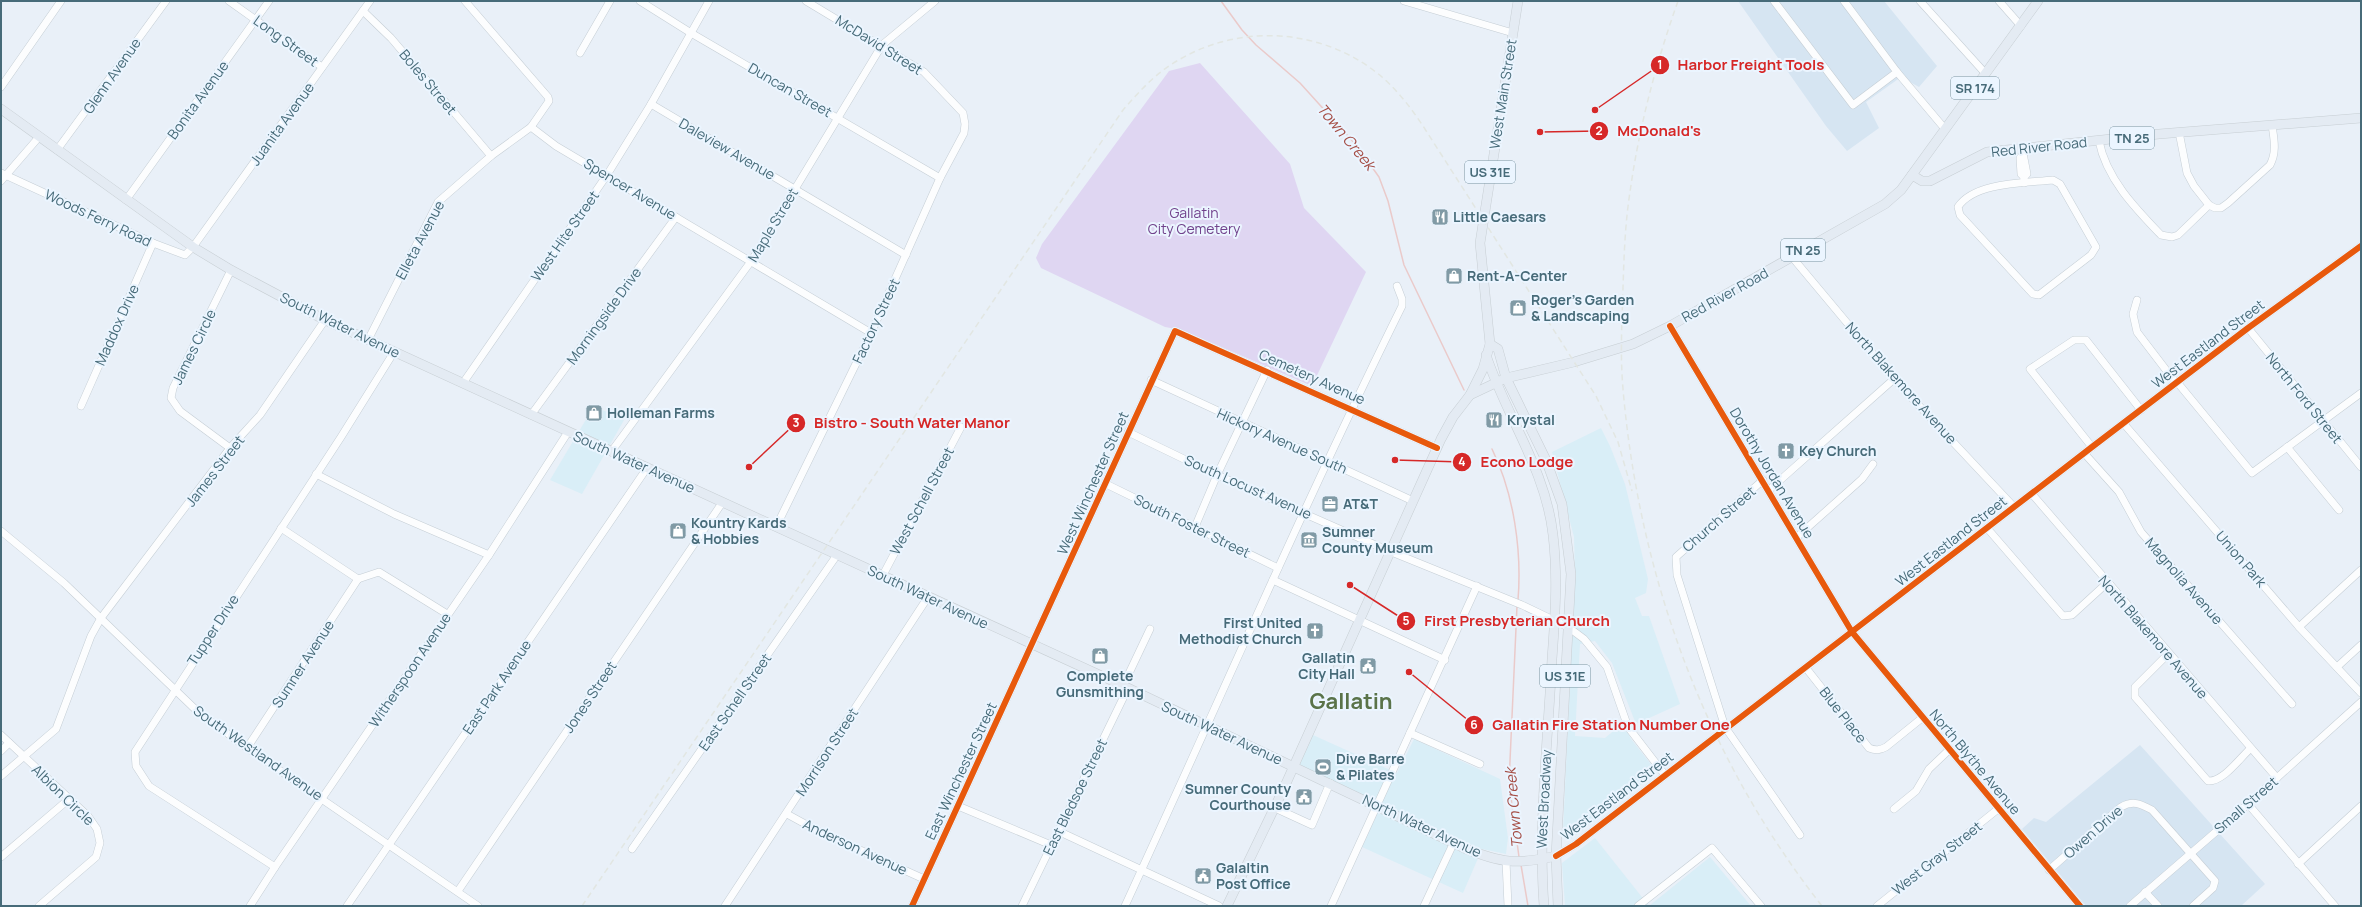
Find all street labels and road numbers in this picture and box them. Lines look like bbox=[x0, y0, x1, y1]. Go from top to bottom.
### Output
street label: McDavid Street bbox=[832, 10, 927, 79]
street label: Long Street bbox=[250, 11, 323, 71]
street label: Glenn Avenue bbox=[78, 34, 145, 117]
street label: West Main Street bbox=[1484, 37, 1521, 150]
street label: Boles Street bbox=[396, 45, 461, 119]
street label: Bonita Avenue bbox=[163, 57, 232, 143]
street label: Duncan Street bbox=[745, 58, 836, 121]
road number: SR 174 bbox=[1951, 77, 1999, 99]
street label: Juanita Avenue bbox=[245, 78, 318, 169]
street label: Daleview Avenue bbox=[676, 113, 779, 184]
road number: TN 25 bbox=[2110, 127, 2154, 149]
street label: Red River Road bbox=[1990, 132, 2088, 161]
street label: Spencer Avenue bbox=[581, 153, 680, 224]
road number: US 31E bbox=[1465, 161, 1515, 183]
street label: Woods Ferry Road bbox=[42, 184, 155, 251]
street label: Maple Street bbox=[743, 184, 802, 265]
street label: West Hite Street bbox=[526, 186, 603, 285]
street label: Elleta Avenue bbox=[391, 197, 448, 283]
road number: TN 25 bbox=[1781, 239, 1825, 261]
street label: Morningside Drive bbox=[562, 263, 645, 368]
street label: Red River Road bbox=[1678, 263, 1771, 326]
street label: Factory Street bbox=[847, 275, 904, 367]
street label: Maddox Drive bbox=[90, 281, 143, 368]
street label: South Water Avenue bbox=[277, 287, 403, 362]
street label: West Eastland Street bbox=[2147, 295, 2268, 392]
street label: James Circle bbox=[167, 306, 220, 388]
street label: North Blakemore Avenue bbox=[1841, 318, 1961, 448]
street label: Cemetery Avenue bbox=[1256, 345, 1368, 409]
street label: North Ford Street bbox=[2262, 348, 2347, 447]
street label: Hickory Avenue South bbox=[1214, 403, 1350, 478]
street label: Dorothy Jordan Avenue bbox=[1726, 404, 1819, 542]
street label: West Winchester Street bbox=[1052, 408, 1133, 557]
street label: South Water Avenue bbox=[570, 426, 698, 497]
street label: James Street bbox=[181, 431, 249, 510]
street label: West Schell Street bbox=[885, 443, 958, 558]
street label: South Locust Avenue bbox=[1182, 450, 1315, 523]
street label: Church Street bbox=[1678, 481, 1760, 556]
street label: South Foster Street bbox=[1131, 489, 1254, 562]
street label: West Eastland Street bbox=[1891, 491, 2011, 590]
street label: Union Park bbox=[2212, 527, 2272, 592]
street label: Magnolia Avenue bbox=[2141, 533, 2227, 628]
street label: South Water Avenue bbox=[865, 560, 992, 633]
street label: North Blakemore Avenue bbox=[2094, 571, 2212, 703]
street label: Tupper Drive bbox=[182, 590, 243, 669]
street label: Witherspoon Avenue bbox=[364, 609, 455, 731]
street label: Sumner Avenue bbox=[267, 616, 338, 711]
street label: East Park Avenue bbox=[458, 636, 535, 738]
street label: East Schell Street bbox=[694, 649, 776, 754]
street label: Jones Street bbox=[559, 657, 621, 736]
road number: US 31E bbox=[1540, 665, 1590, 687]
street label: Blue Place bbox=[1815, 683, 1871, 747]
street label: South Water Avenue bbox=[1159, 696, 1286, 769]
street label: East Winchester Street bbox=[920, 698, 1001, 843]
street label: South Westland Avenue bbox=[190, 701, 327, 804]
street label: Morrison Street bbox=[791, 704, 862, 799]
street label: North Blythe Avenue bbox=[1926, 705, 2025, 818]
street label: East Bledsoe Street bbox=[1038, 735, 1111, 858]
street label: West Eastland Street bbox=[1556, 747, 1677, 844]
street label: West Broadway bbox=[1531, 748, 1556, 849]
street label: Albion Circle bbox=[28, 760, 99, 829]
street label: Small Street bbox=[2210, 771, 2282, 838]
street label: North Water Avenue bbox=[1360, 790, 1485, 861]
street label: Owen Drive bbox=[2059, 801, 2126, 863]
street label: Anderson Avenue bbox=[800, 814, 910, 879]
street label: West Gray Street bbox=[1888, 816, 1986, 899]

